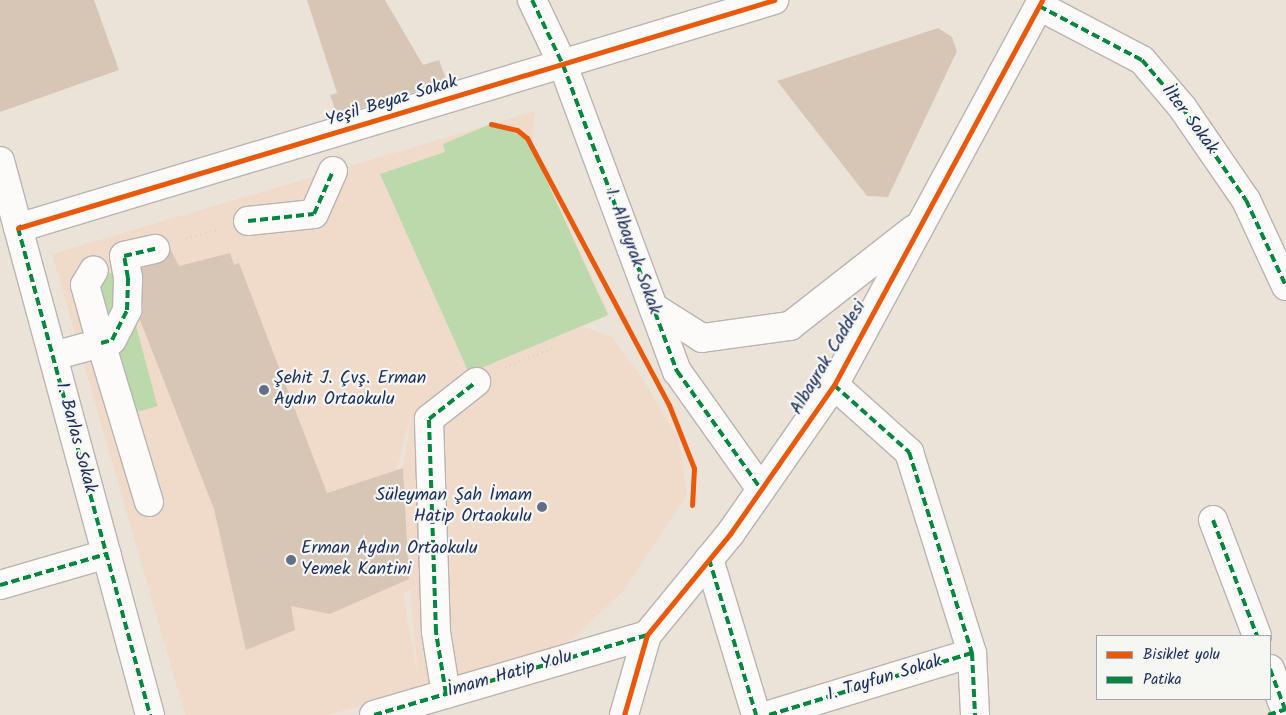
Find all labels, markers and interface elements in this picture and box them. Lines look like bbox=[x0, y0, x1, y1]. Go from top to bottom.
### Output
street label: Yeşil Beyaz Sokak bbox=[324, 72, 460, 132]
street label: İlter Sokak bbox=[1156, 81, 1222, 159]
street label: 1. Albayrak Sokak bbox=[599, 186, 665, 318]
street label: Albayrak Caddesi bbox=[787, 297, 871, 419]
place label: Şehit J. Çvş. Erman Aydın Ortaokulu bbox=[274, 369, 426, 412]
street label: 1. Barlas Sokak bbox=[50, 380, 100, 496]
marker: Şehit J. Çvş. Erman Aydın Ortaokulu bbox=[258, 384, 270, 396]
place label: Süleyman Şah İmam Hatip Ortaokulu bbox=[376, 486, 532, 528]
marker: Süleyman Şah İmam Hatip Ortaokulu bbox=[536, 501, 548, 513]
place label: Erman Aydın Ortaokulu Yemek Kantini bbox=[301, 539, 478, 582]
marker: Erman Aydın Ortaokulu Yemek Kantini bbox=[285, 554, 297, 566]
legend bbox=[1096, 635, 1271, 700]
text: Bisiklet yolu bbox=[1143, 643, 1220, 667]
street label: İmam Hatip Yolu bbox=[445, 647, 575, 703]
street label: 1. Tayfun Sokak bbox=[825, 651, 945, 707]
text: Patika bbox=[1143, 668, 1182, 692]

